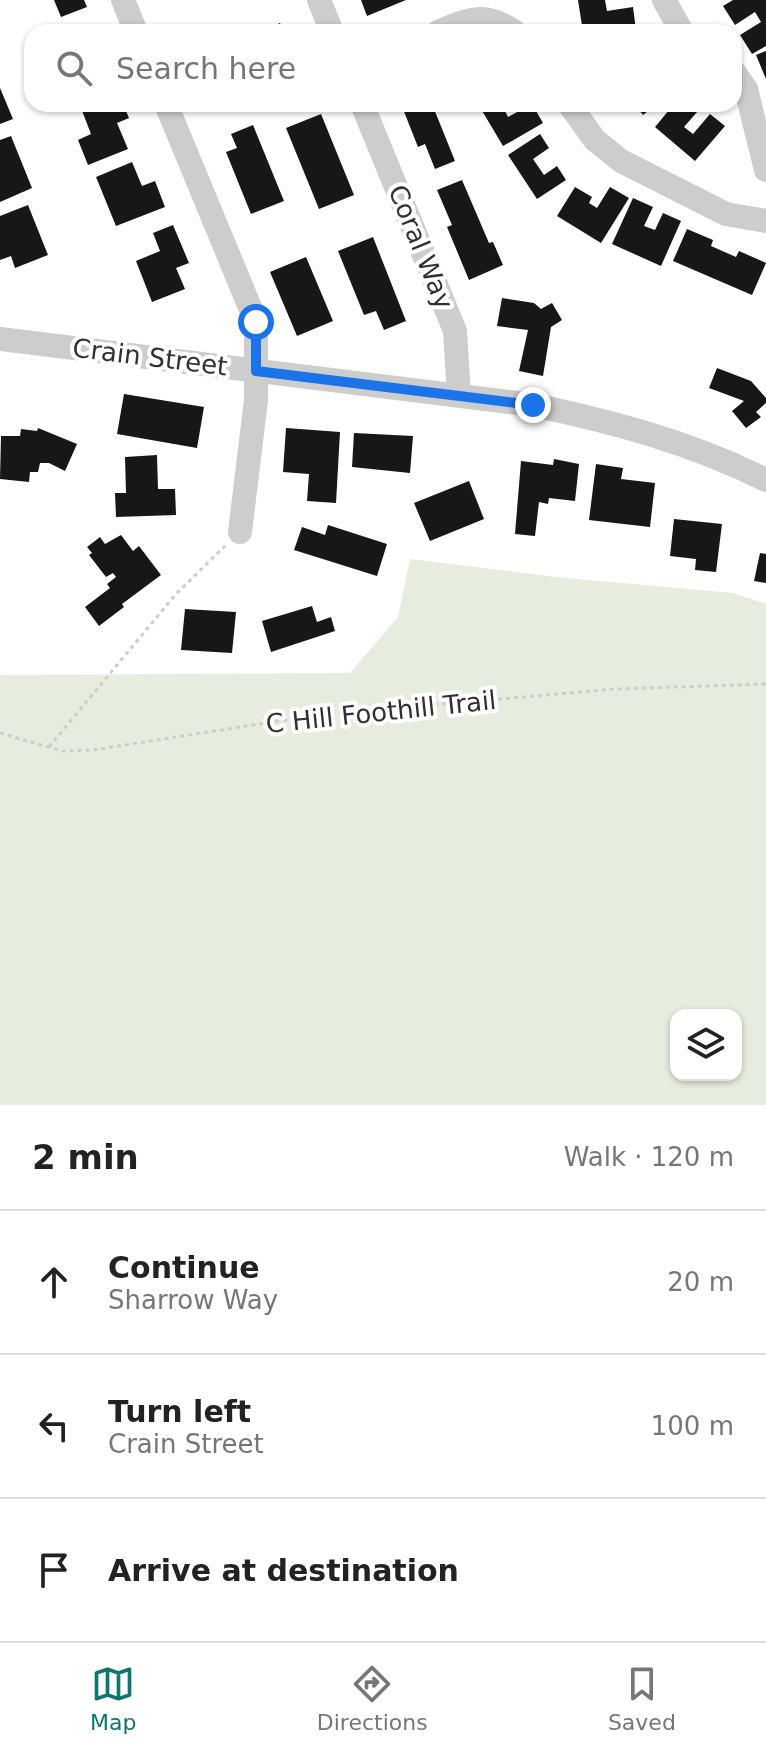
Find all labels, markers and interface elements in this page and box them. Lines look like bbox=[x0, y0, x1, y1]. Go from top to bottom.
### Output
search box bbox=[24, 24, 742, 112]
icon: search bbox=[52, 46, 96, 90]
text: Search here bbox=[116, 51, 296, 86]
street label: Coral Way bbox=[382, 180, 460, 314]
route start bbox=[238, 304, 274, 340]
street label: Crain Street bbox=[71, 333, 229, 381]
route end bbox=[515, 387, 551, 423]
street label: C Hill Foothill Trail bbox=[264, 685, 498, 739]
map controls bbox=[670, 1009, 742, 1081]
button: layers bbox=[670, 1009, 742, 1081]
text: 2 min bbox=[32, 1137, 139, 1177]
text: Walk · 120 m bbox=[564, 1142, 734, 1172]
text: Continue bbox=[108, 1250, 260, 1285]
icon: ahead bbox=[32, 1260, 76, 1304]
text: 20 m bbox=[667, 1267, 734, 1297]
text: Sharrow Way bbox=[108, 1285, 278, 1315]
text: Turn left bbox=[108, 1394, 251, 1429]
icon: left bbox=[32, 1404, 76, 1448]
text: 100 m bbox=[651, 1411, 734, 1441]
text: Crain Street bbox=[108, 1429, 264, 1459]
icon: arrive bbox=[32, 1548, 76, 1592]
text: Arrive at destination bbox=[108, 1553, 459, 1588]
tab: Map bbox=[90, 1662, 137, 1735]
tab: Directions bbox=[317, 1662, 428, 1735]
tab: Saved bbox=[608, 1662, 676, 1735]

